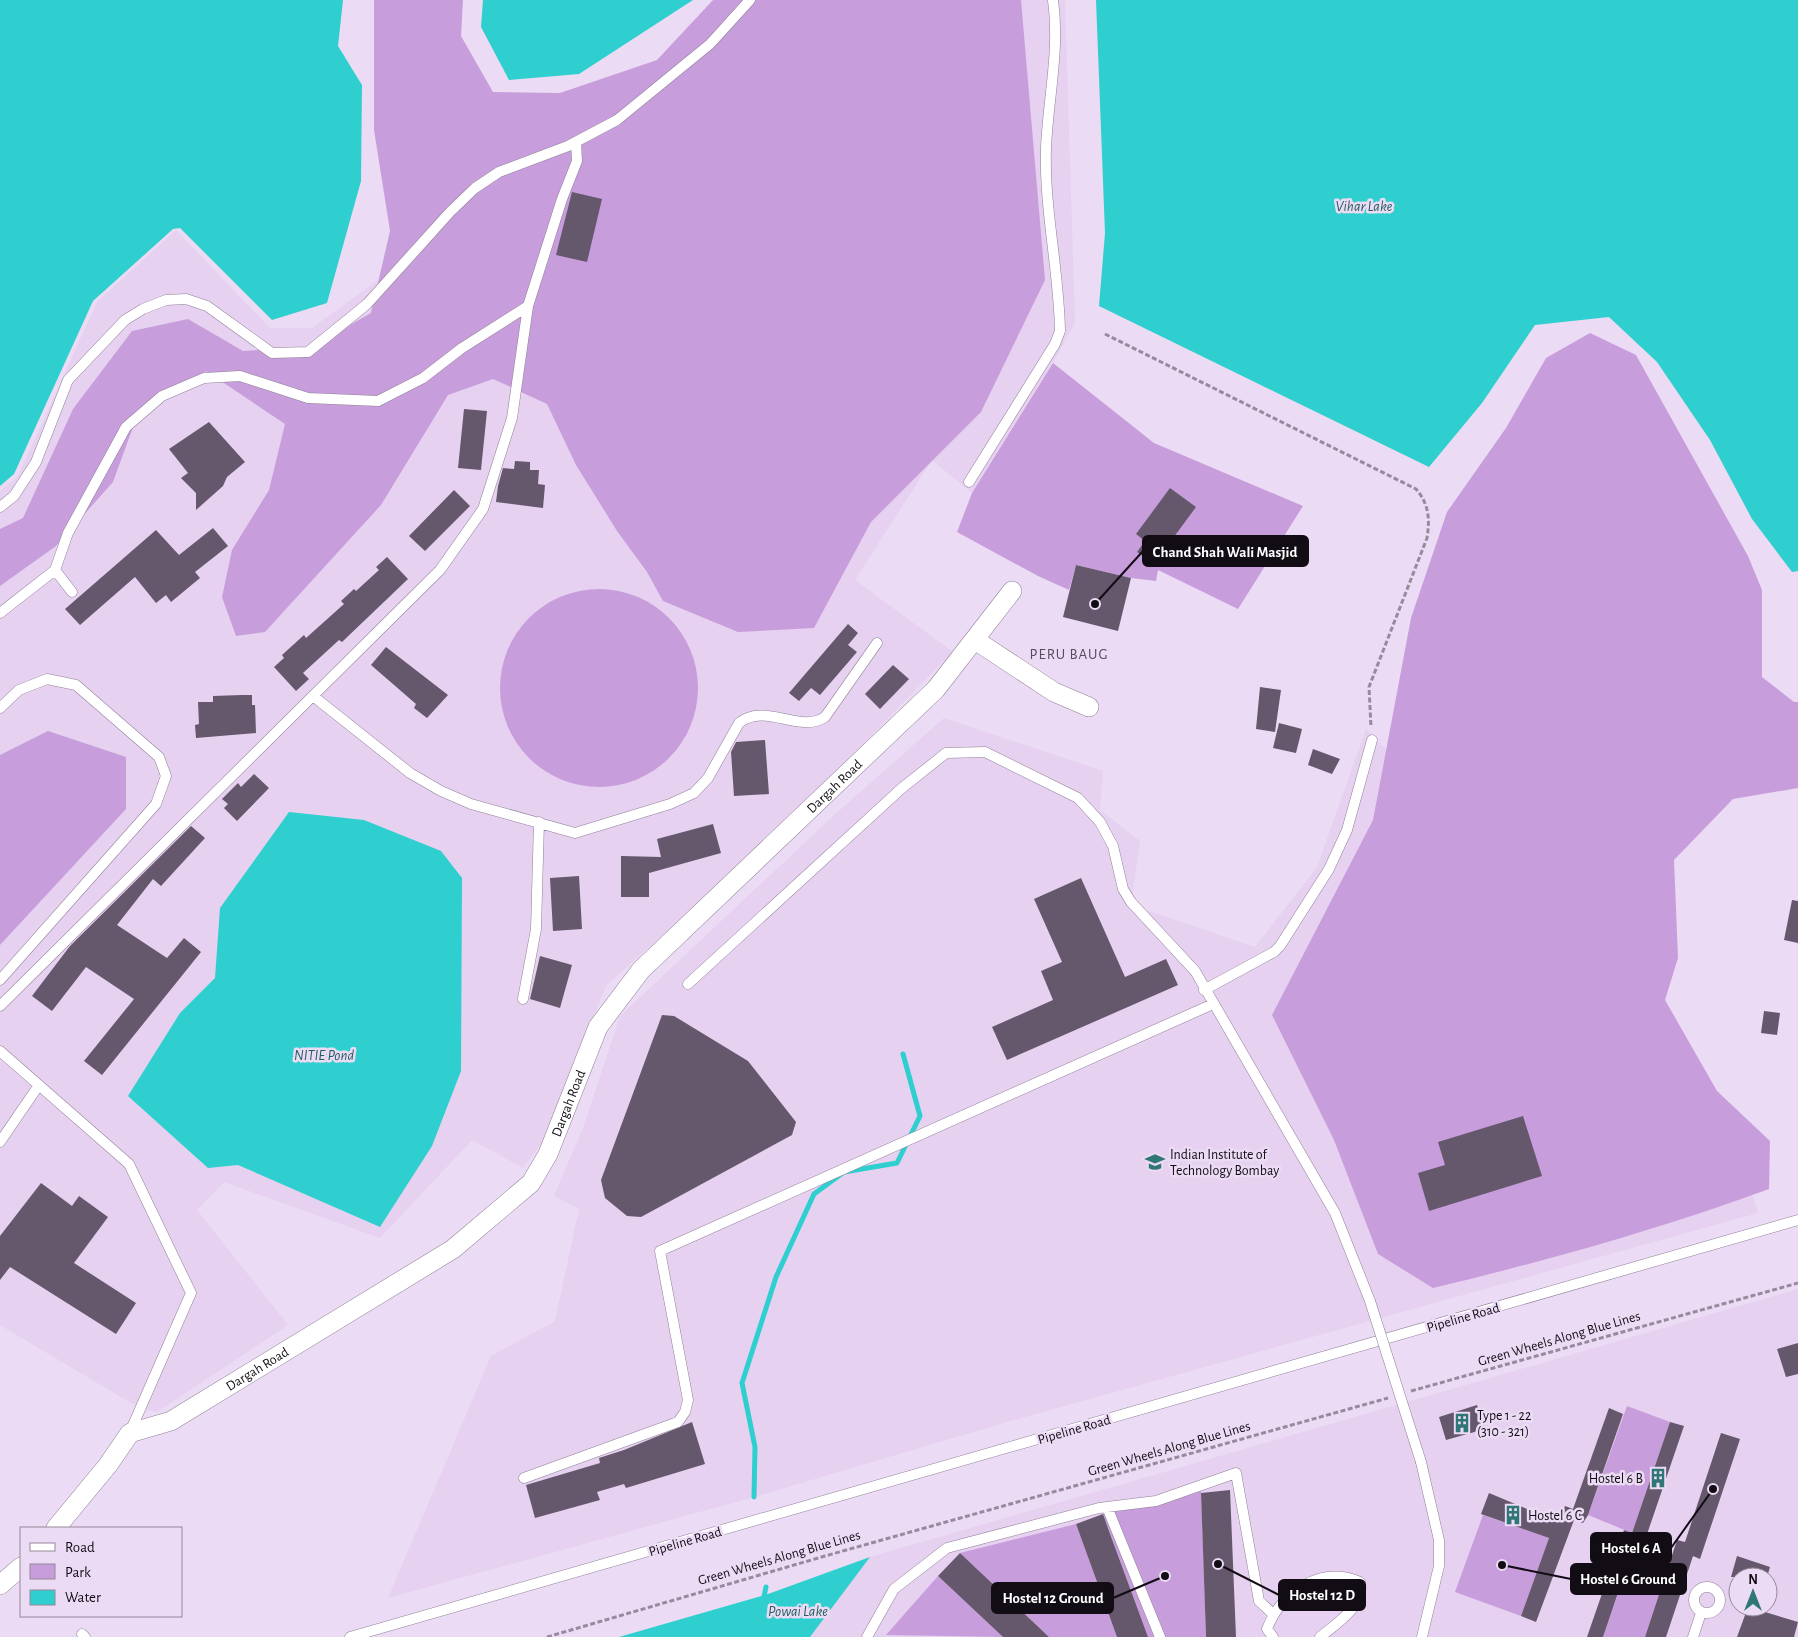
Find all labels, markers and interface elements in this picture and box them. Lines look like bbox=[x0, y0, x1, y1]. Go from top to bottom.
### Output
water label: Vihar Lake bbox=[1336, 199, 1393, 214]
callout: Chand Shah Wali Masjid bbox=[1143, 536, 1308, 566]
text: Chand Shah Wali Masjid bbox=[1153, 545, 1297, 560]
district label: PERU BAUG bbox=[1030, 647, 1108, 662]
street label: Dargah Road bbox=[804, 757, 865, 816]
water label: NITIE Pond bbox=[294, 1048, 354, 1063]
street label: Dargah Road bbox=[550, 1068, 588, 1139]
place label: Indian Institute of Technology Bombay bbox=[1170, 1148, 1279, 1178]
school or university icon: Indian Institute of Technology Bombay bbox=[1144, 1151, 1166, 1173]
street label: Pipeline Road bbox=[1425, 1301, 1501, 1335]
street label: Green Wheels Along Blue Lines bbox=[1477, 1309, 1642, 1369]
street label: Dargah Road bbox=[224, 1345, 291, 1394]
place label: Type 1 - 22 (310 - 321) bbox=[1477, 1409, 1531, 1439]
building icon: Type 1 - 22 (310 - 321) bbox=[1451, 1412, 1473, 1434]
street label: Pipeline Road bbox=[1036, 1413, 1112, 1447]
street label: Green Wheels Along Blue Lines bbox=[1087, 1419, 1252, 1479]
building icon: Hostel 6 B bbox=[1647, 1467, 1669, 1489]
place label: Hostel 6 B bbox=[1589, 1472, 1643, 1486]
building icon: Hostel 6 C bbox=[1502, 1504, 1524, 1526]
place label: Hostel 6 C bbox=[1528, 1509, 1582, 1523]
street label: Pipeline Road bbox=[647, 1525, 723, 1559]
legend bbox=[20, 1527, 182, 1617]
street label: Green Wheels Along Blue Lines bbox=[697, 1528, 862, 1588]
callout: Hostel 6 A bbox=[1591, 1533, 1671, 1563]
text: Road bbox=[65, 1540, 95, 1555]
text: Hostel 6 A bbox=[1601, 1541, 1661, 1556]
callout: Hostel 6 Ground bbox=[1571, 1564, 1686, 1594]
text: Park bbox=[65, 1565, 91, 1580]
north arrow bbox=[1728, 1567, 1778, 1617]
text: Hostel 6 Ground bbox=[1580, 1572, 1676, 1587]
text: N bbox=[1748, 1573, 1758, 1587]
callout: Hostel 12 D bbox=[1279, 1580, 1365, 1610]
callout: Hostel 12 Ground bbox=[992, 1583, 1113, 1613]
text: Hostel 12 D bbox=[1289, 1588, 1355, 1603]
text: Water bbox=[65, 1590, 101, 1605]
text: Hostel 12 Ground bbox=[1002, 1591, 1104, 1606]
water label: Powai Lake bbox=[768, 1604, 828, 1619]

